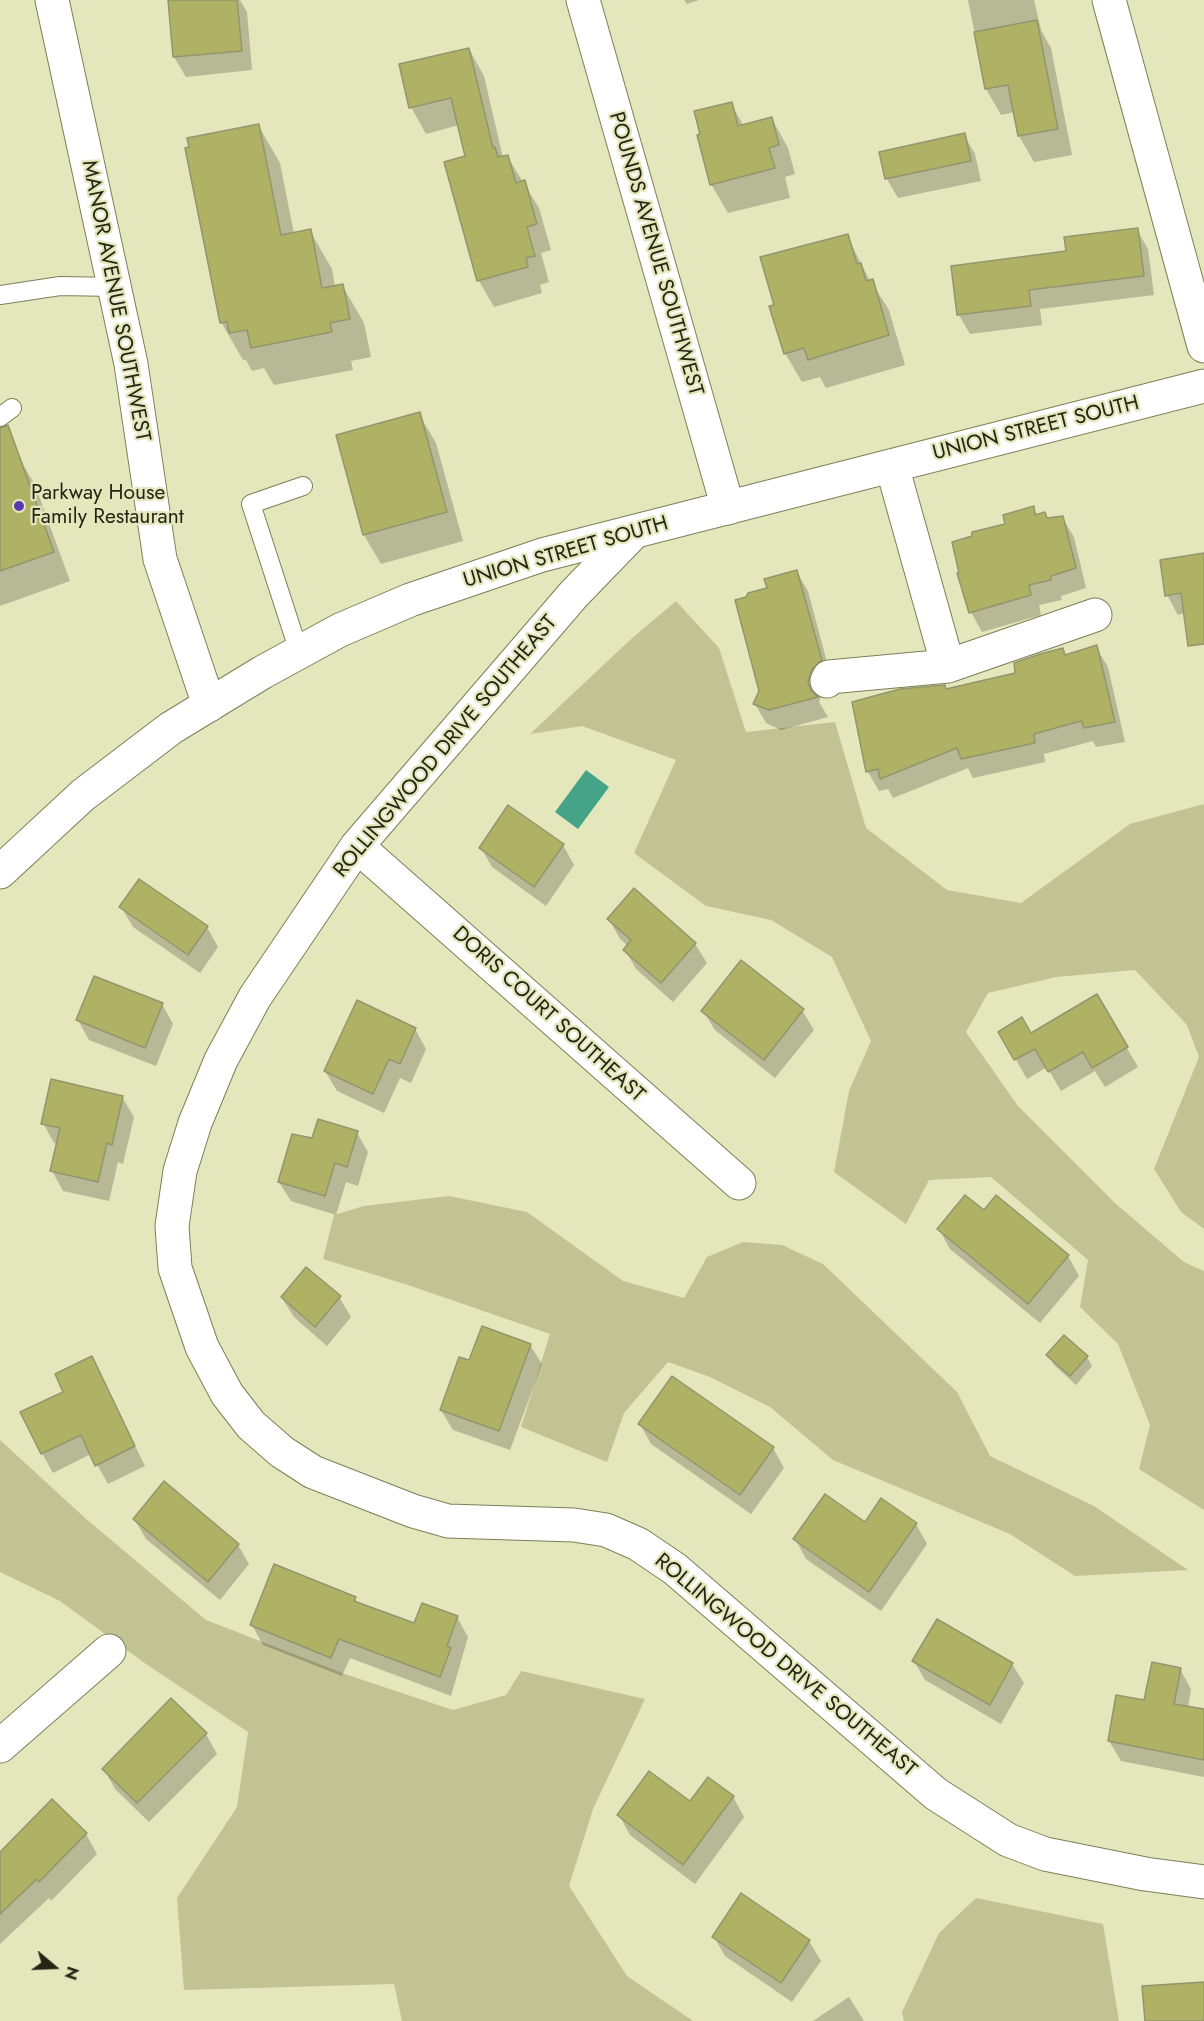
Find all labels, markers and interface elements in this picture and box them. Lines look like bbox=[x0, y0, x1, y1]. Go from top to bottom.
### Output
street label: POUNDS AVENUE SOUTHWEST bbox=[602, 109, 708, 399]
street label: MANOR AVENUE SOUTHWEST bbox=[75, 158, 155, 444]
street label: UNION STREET SOUTH bbox=[930, 391, 1142, 467]
place label: Parkway House Family Restaurant bbox=[31, 481, 184, 531]
marker: Parkway House Family Restaurant bbox=[12, 499, 26, 513]
street label: UNION STREET SOUTH bbox=[461, 512, 671, 594]
street label: ROLLINGWOOD DRIVE SOUTHEAST bbox=[329, 611, 563, 883]
street label: DORIS COURT SOUTHEAST bbox=[447, 922, 649, 1108]
street label: ROLLINGWOOD DRIVE SOUTHEAST bbox=[649, 1549, 921, 1783]
north arrow bbox=[24, 1937, 84, 1997]
text: N bbox=[59, 1963, 84, 1983]

